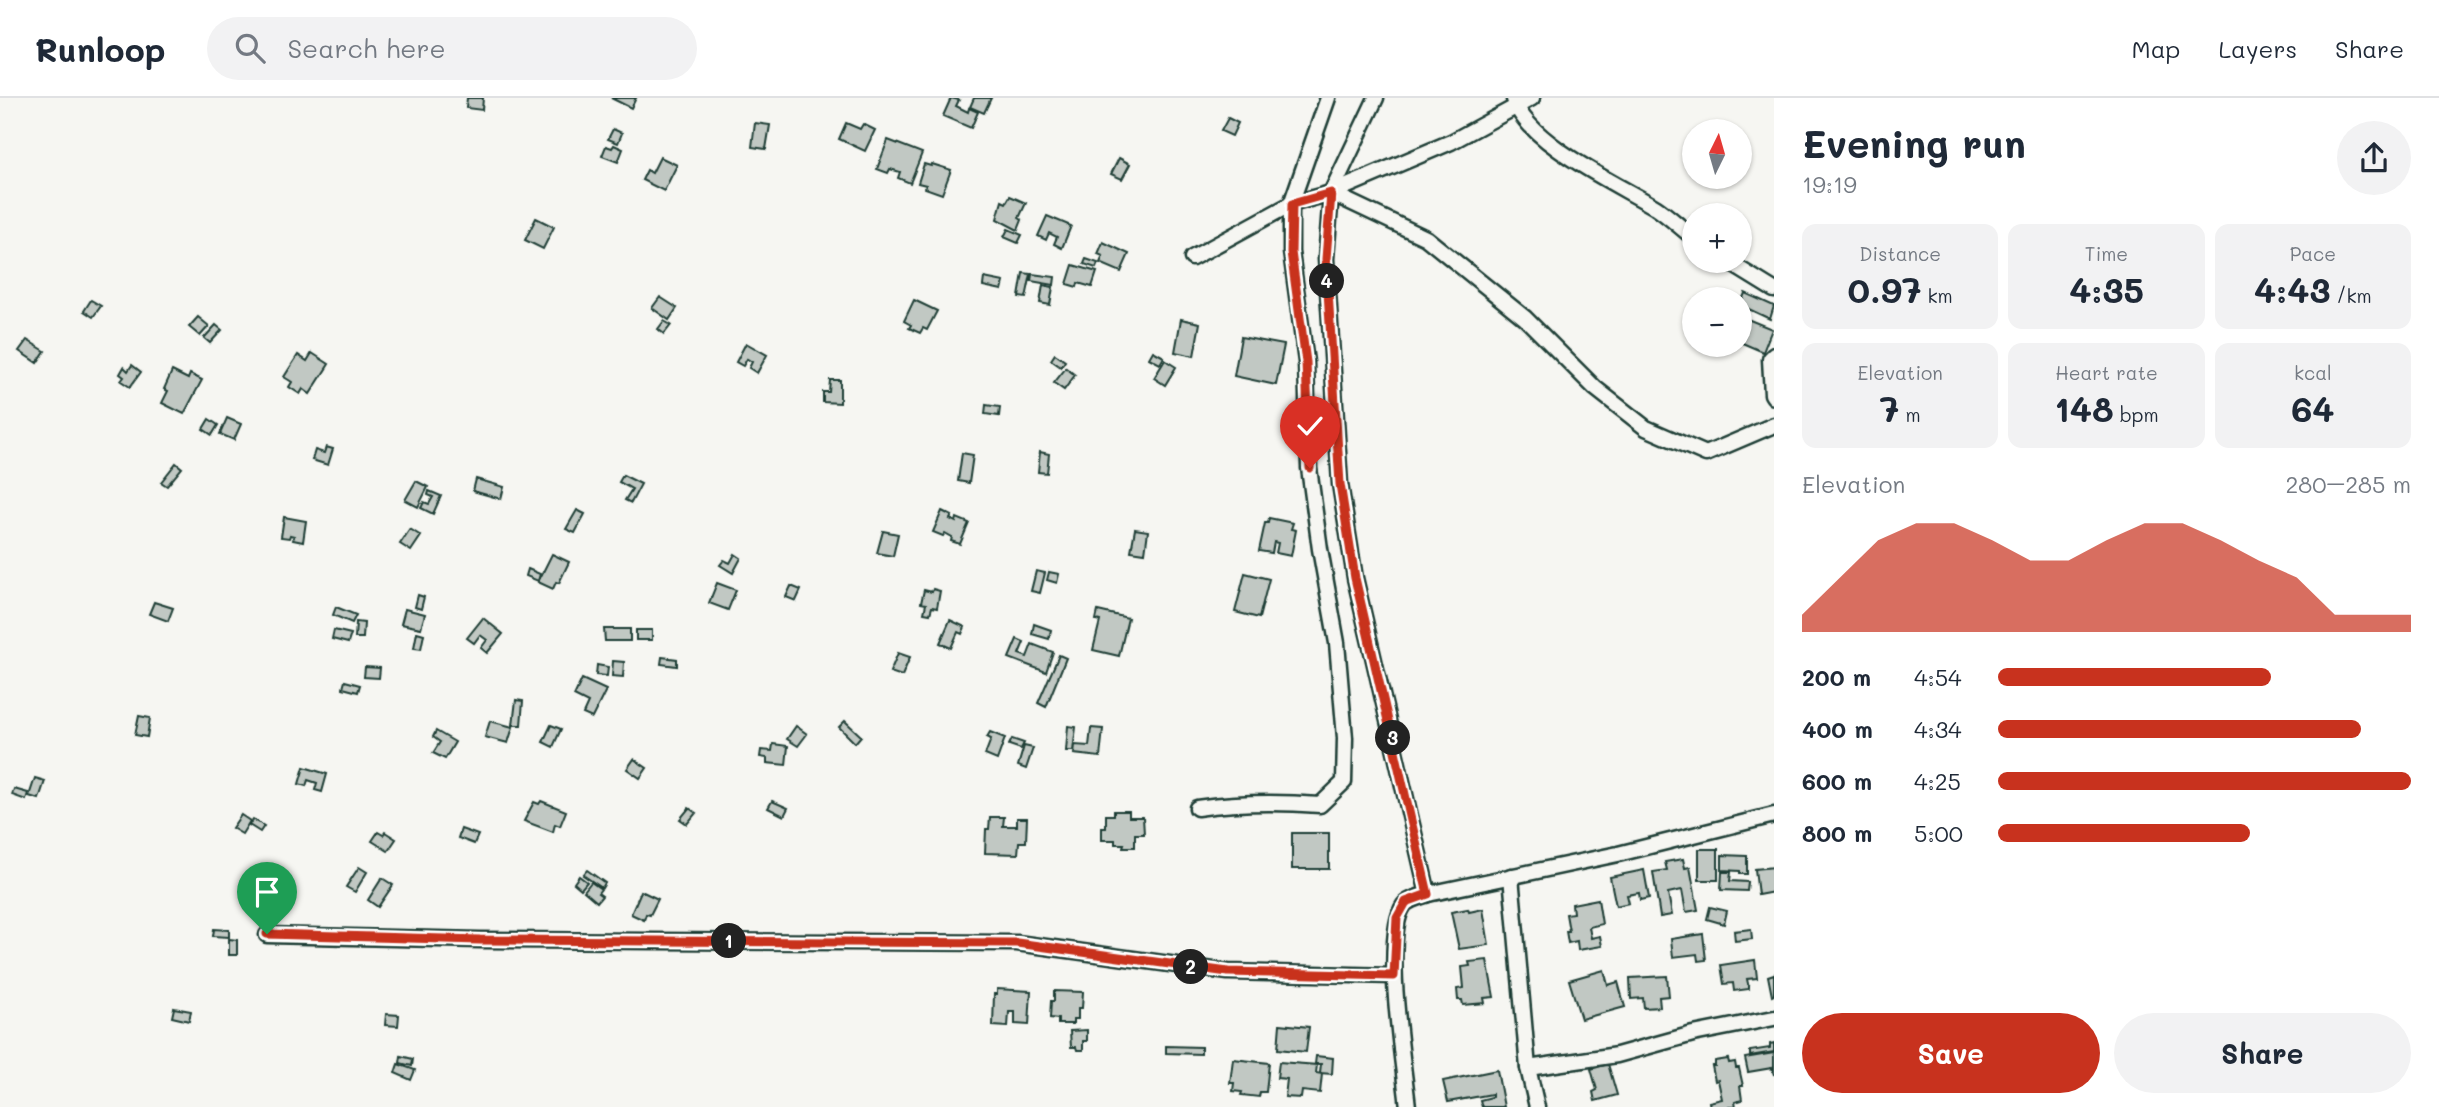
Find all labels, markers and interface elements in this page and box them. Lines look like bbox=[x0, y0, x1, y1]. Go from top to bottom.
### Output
search box bbox=[207, 17, 697, 80]
text: Runloop bbox=[35, 27, 165, 70]
icon: search bbox=[231, 29, 269, 67]
text: Search here bbox=[287, 31, 446, 65]
text: Map bbox=[2132, 33, 2180, 64]
text: Layers bbox=[2218, 33, 2297, 64]
text: Share bbox=[2335, 33, 2404, 64]
text: Evening run bbox=[1802, 118, 2026, 168]
north arrow bbox=[1682, 119, 1752, 189]
map controls bbox=[1682, 119, 1752, 357]
button: share bbox=[2337, 121, 2411, 195]
text: 19:19 bbox=[1802, 169, 1857, 199]
button: + bbox=[1682, 203, 1752, 273]
text: Distance bbox=[1859, 241, 1941, 266]
text: Time bbox=[2085, 241, 2128, 266]
text: Pace bbox=[2290, 241, 2336, 266]
pin: 4 bbox=[1310, 264, 1344, 298]
text: 0.97 bbox=[1848, 266, 1921, 312]
text: 4:35 bbox=[2069, 266, 2144, 312]
text: 4:43 bbox=[2254, 266, 2330, 312]
text: 4 bbox=[1320, 268, 1333, 293]
text: km bbox=[1921, 283, 1953, 308]
text: /km bbox=[2330, 283, 2372, 308]
button: − bbox=[1682, 287, 1752, 357]
text: Elevation bbox=[1858, 360, 1943, 385]
text: Heart rate bbox=[2055, 360, 2158, 385]
text: kcal bbox=[2294, 360, 2332, 385]
text: 7 bbox=[1880, 385, 1899, 431]
text: 148 bbox=[2054, 385, 2114, 431]
text: 64 bbox=[2291, 385, 2335, 431]
pin bbox=[1280, 396, 1340, 468]
text: m bbox=[1899, 402, 1921, 427]
text: bpm bbox=[2114, 402, 2159, 427]
icon: check bbox=[1291, 407, 1329, 445]
text: Elevation bbox=[1802, 469, 1905, 499]
text: 280–285 m bbox=[2285, 469, 2411, 499]
text: 200 m bbox=[1802, 662, 1871, 692]
text: 4:54 bbox=[1914, 662, 1962, 692]
text: 400 m bbox=[1802, 714, 1873, 744]
text: 4:34 bbox=[1914, 714, 1962, 744]
pin: 3 bbox=[1376, 720, 1410, 756]
text: 3 bbox=[1387, 725, 1398, 750]
text: 600 m bbox=[1802, 766, 1872, 796]
text: 4:25 bbox=[1914, 766, 1961, 796]
text: 800 m bbox=[1802, 818, 1872, 848]
text: 5:00 bbox=[1914, 818, 1963, 848]
pin bbox=[237, 862, 297, 934]
icon: arrive bbox=[248, 873, 286, 911]
pin: 1 bbox=[712, 924, 746, 958]
text: 1 bbox=[724, 928, 733, 953]
pin: 2 bbox=[1174, 950, 1208, 984]
text: 2 bbox=[1185, 954, 1196, 979]
button: Save bbox=[1802, 1013, 2100, 1093]
button: Share bbox=[2114, 1013, 2411, 1093]

